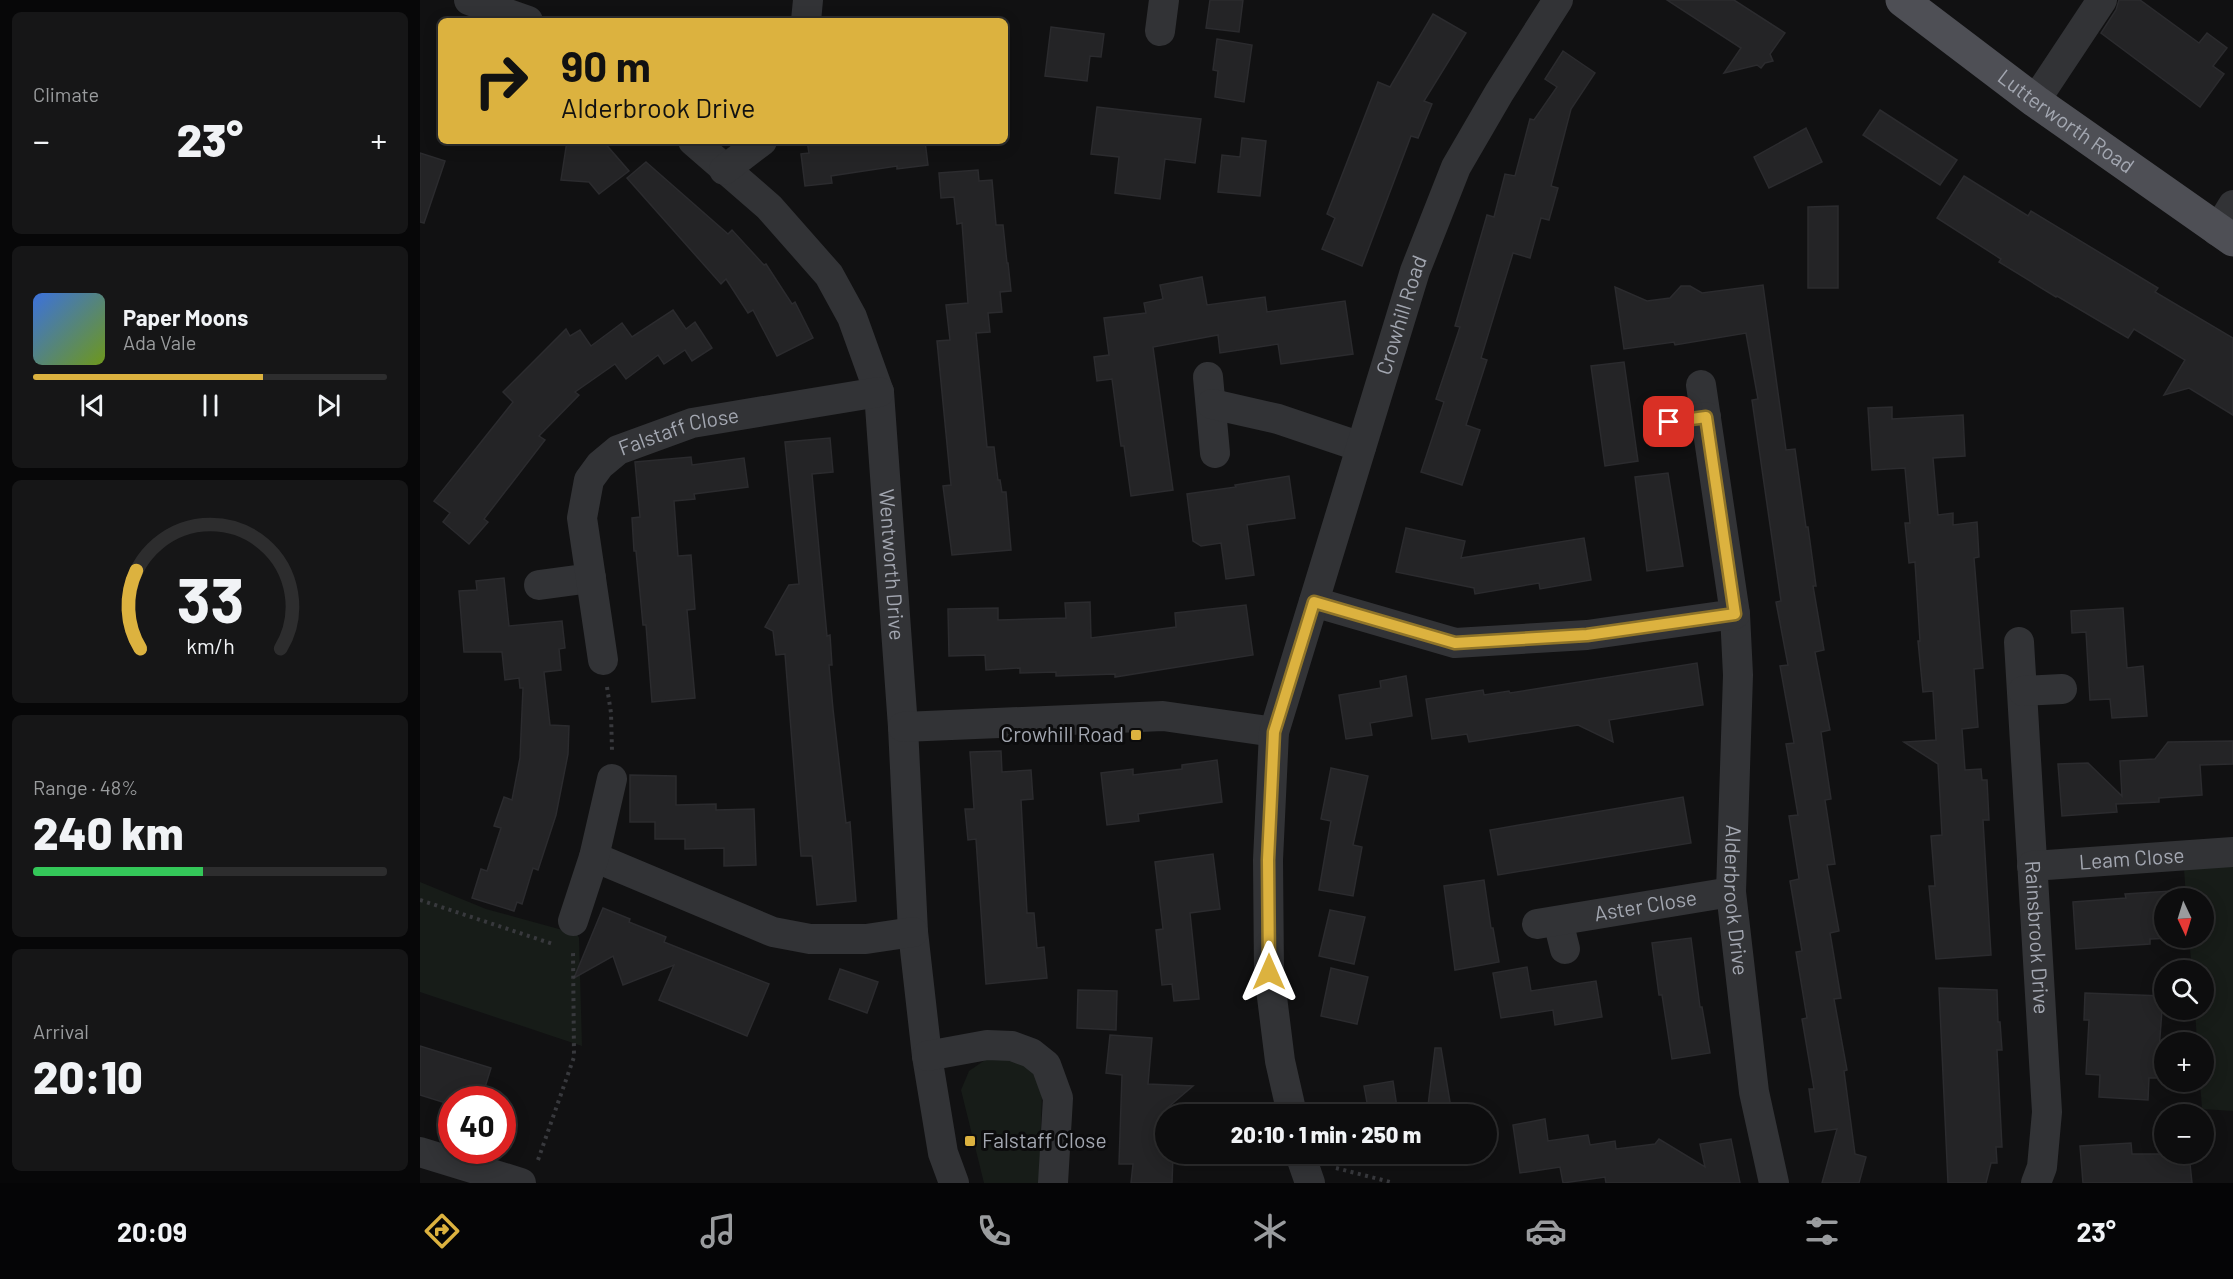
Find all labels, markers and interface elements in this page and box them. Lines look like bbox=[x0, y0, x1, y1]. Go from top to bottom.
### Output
text: 90 m bbox=[561, 40, 651, 90]
icon: right bbox=[462, 42, 540, 120]
street label: Lutterworth Road bbox=[1994, 63, 2139, 178]
text: Climate bbox=[33, 82, 99, 106]
text: Alderbrook Drive bbox=[561, 91, 756, 123]
text: 23° bbox=[177, 112, 243, 166]
text: − bbox=[33, 120, 50, 160]
text: + bbox=[370, 120, 387, 160]
street label: Crowhill Road bbox=[1370, 251, 1431, 378]
text: Paper Moons bbox=[123, 304, 248, 330]
text: Ada Vale bbox=[123, 330, 196, 354]
icon: previous bbox=[76, 389, 109, 422]
icon: pause bbox=[194, 389, 227, 422]
icon: next bbox=[312, 389, 345, 422]
pin bbox=[1643, 396, 1694, 447]
street label: Falstaff Close bbox=[615, 401, 741, 460]
icon: arrive bbox=[1652, 405, 1685, 438]
street label: Wentworth Drive bbox=[875, 488, 911, 641]
text: 33 bbox=[176, 561, 244, 635]
text: km/h bbox=[186, 633, 234, 658]
place label: Crowhill Road bbox=[1001, 721, 1124, 746]
marker: Crowhill Road bbox=[1129, 728, 1143, 742]
text: Range · 48% bbox=[33, 775, 138, 799]
text: 240 km bbox=[33, 805, 184, 859]
street label: Alderbrook Drive bbox=[1720, 824, 1755, 977]
street label: Leam Close bbox=[2078, 841, 2185, 874]
street label: Rainsbrook Drive bbox=[2021, 860, 2055, 1015]
street label: Aster Close bbox=[1592, 884, 1698, 925]
north arrow bbox=[2154, 888, 2214, 948]
map controls bbox=[2154, 888, 2214, 1164]
position arrow bbox=[1237, 940, 1301, 1004]
button: search bbox=[2154, 960, 2214, 1020]
text: Arrival bbox=[33, 1019, 89, 1043]
button: + bbox=[2154, 1032, 2214, 1092]
text: 20:10 bbox=[33, 1049, 143, 1103]
speed limit sign: 40 bbox=[438, 1086, 516, 1164]
button: − bbox=[2154, 1104, 2214, 1164]
text: 20:10 · 1 min · 250 m bbox=[1231, 1121, 1421, 1147]
place label: Falstaff Close bbox=[982, 1127, 1107, 1152]
marker: Falstaff Close bbox=[963, 1134, 977, 1148]
icon: directions bbox=[421, 1210, 463, 1252]
icon: music bbox=[697, 1210, 739, 1252]
icon: phone bbox=[973, 1210, 1015, 1252]
icon: climate bbox=[1249, 1210, 1291, 1252]
icon: car bbox=[1525, 1210, 1567, 1252]
icon: filters bbox=[1801, 1210, 1843, 1252]
text: 20:09 bbox=[117, 1215, 187, 1247]
text: 23° bbox=[2076, 1215, 2116, 1247]

